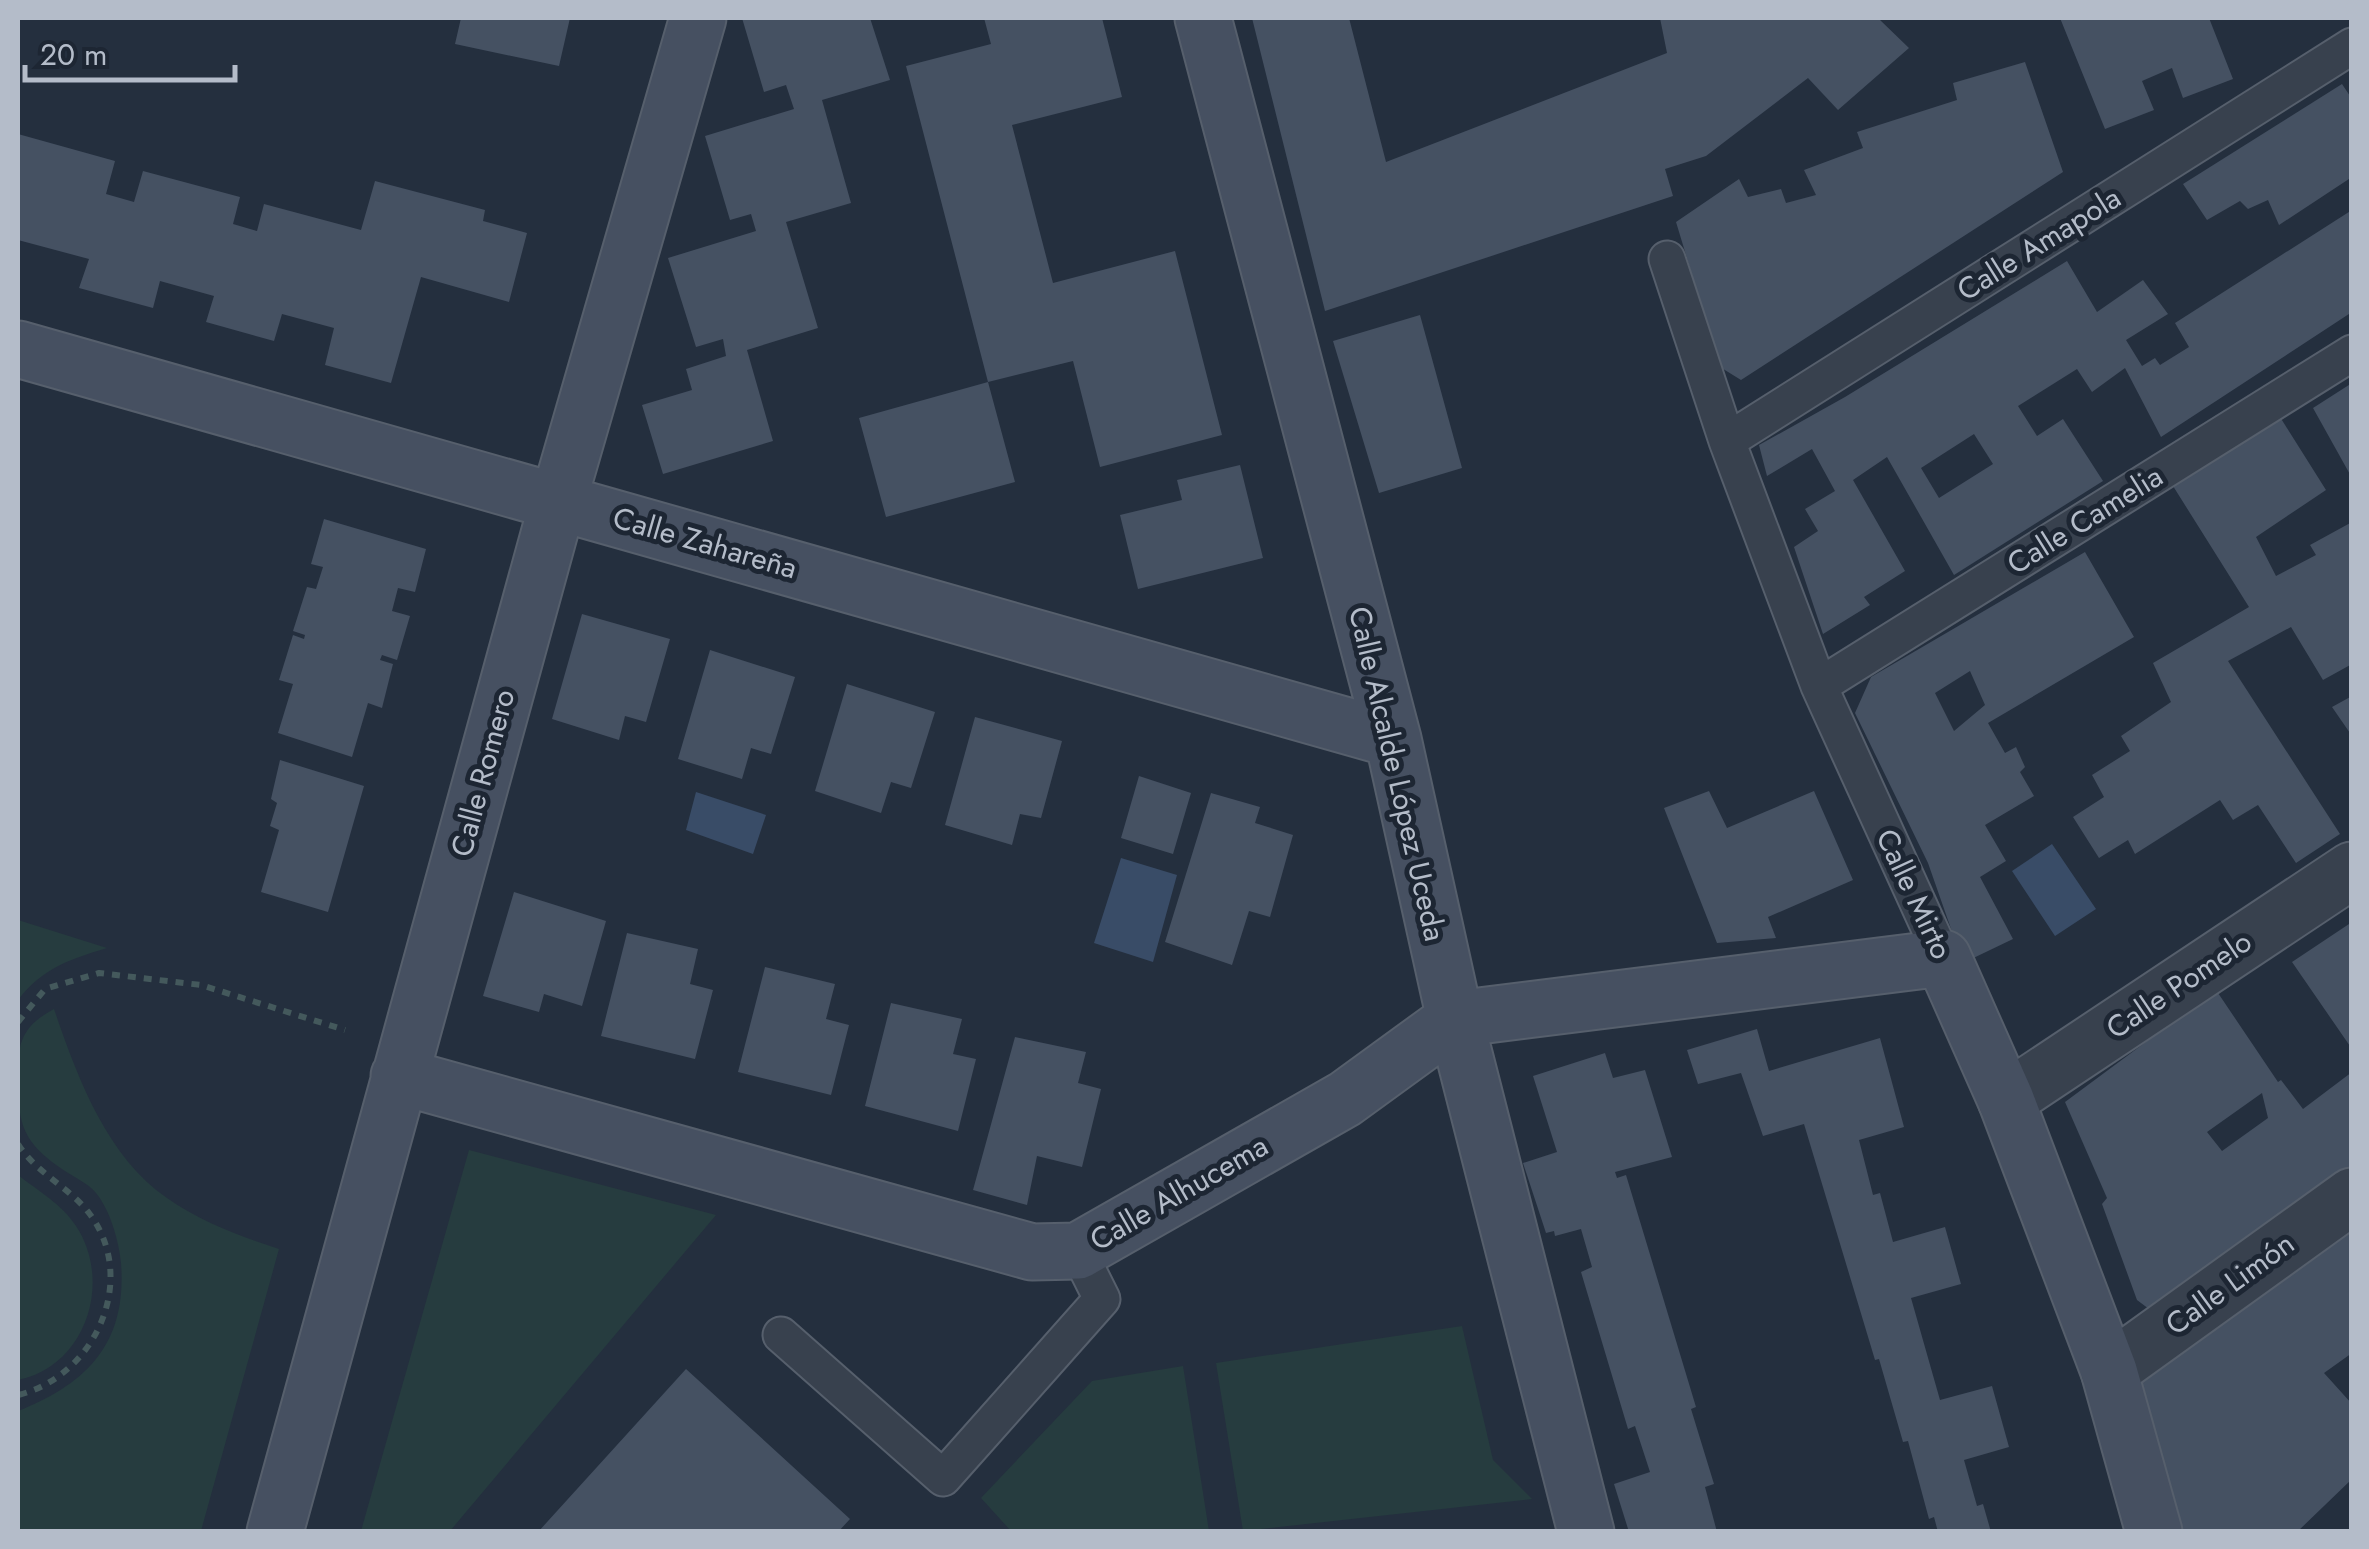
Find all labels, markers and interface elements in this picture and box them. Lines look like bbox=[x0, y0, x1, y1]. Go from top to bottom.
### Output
scale bar bbox=[25, 20, 235, 82]
text: 20 m bbox=[40, 33, 107, 76]
street label: Calle Amapola bbox=[1949, 176, 2129, 311]
street label: Calle Camelia bbox=[1999, 455, 2171, 584]
street label: Calle Zahareña bbox=[608, 496, 802, 589]
street label: Calle Alcalde López Uceda bbox=[1338, 602, 1457, 945]
street label: Calle Romero bbox=[440, 684, 525, 861]
street label: Calle Mirto bbox=[1866, 822, 1963, 966]
street label: Calle Pomelo bbox=[2097, 920, 2260, 1049]
street label: Calle Alhucema bbox=[1082, 1124, 1276, 1261]
street label: Calle Limón bbox=[2156, 1222, 2303, 1345]

